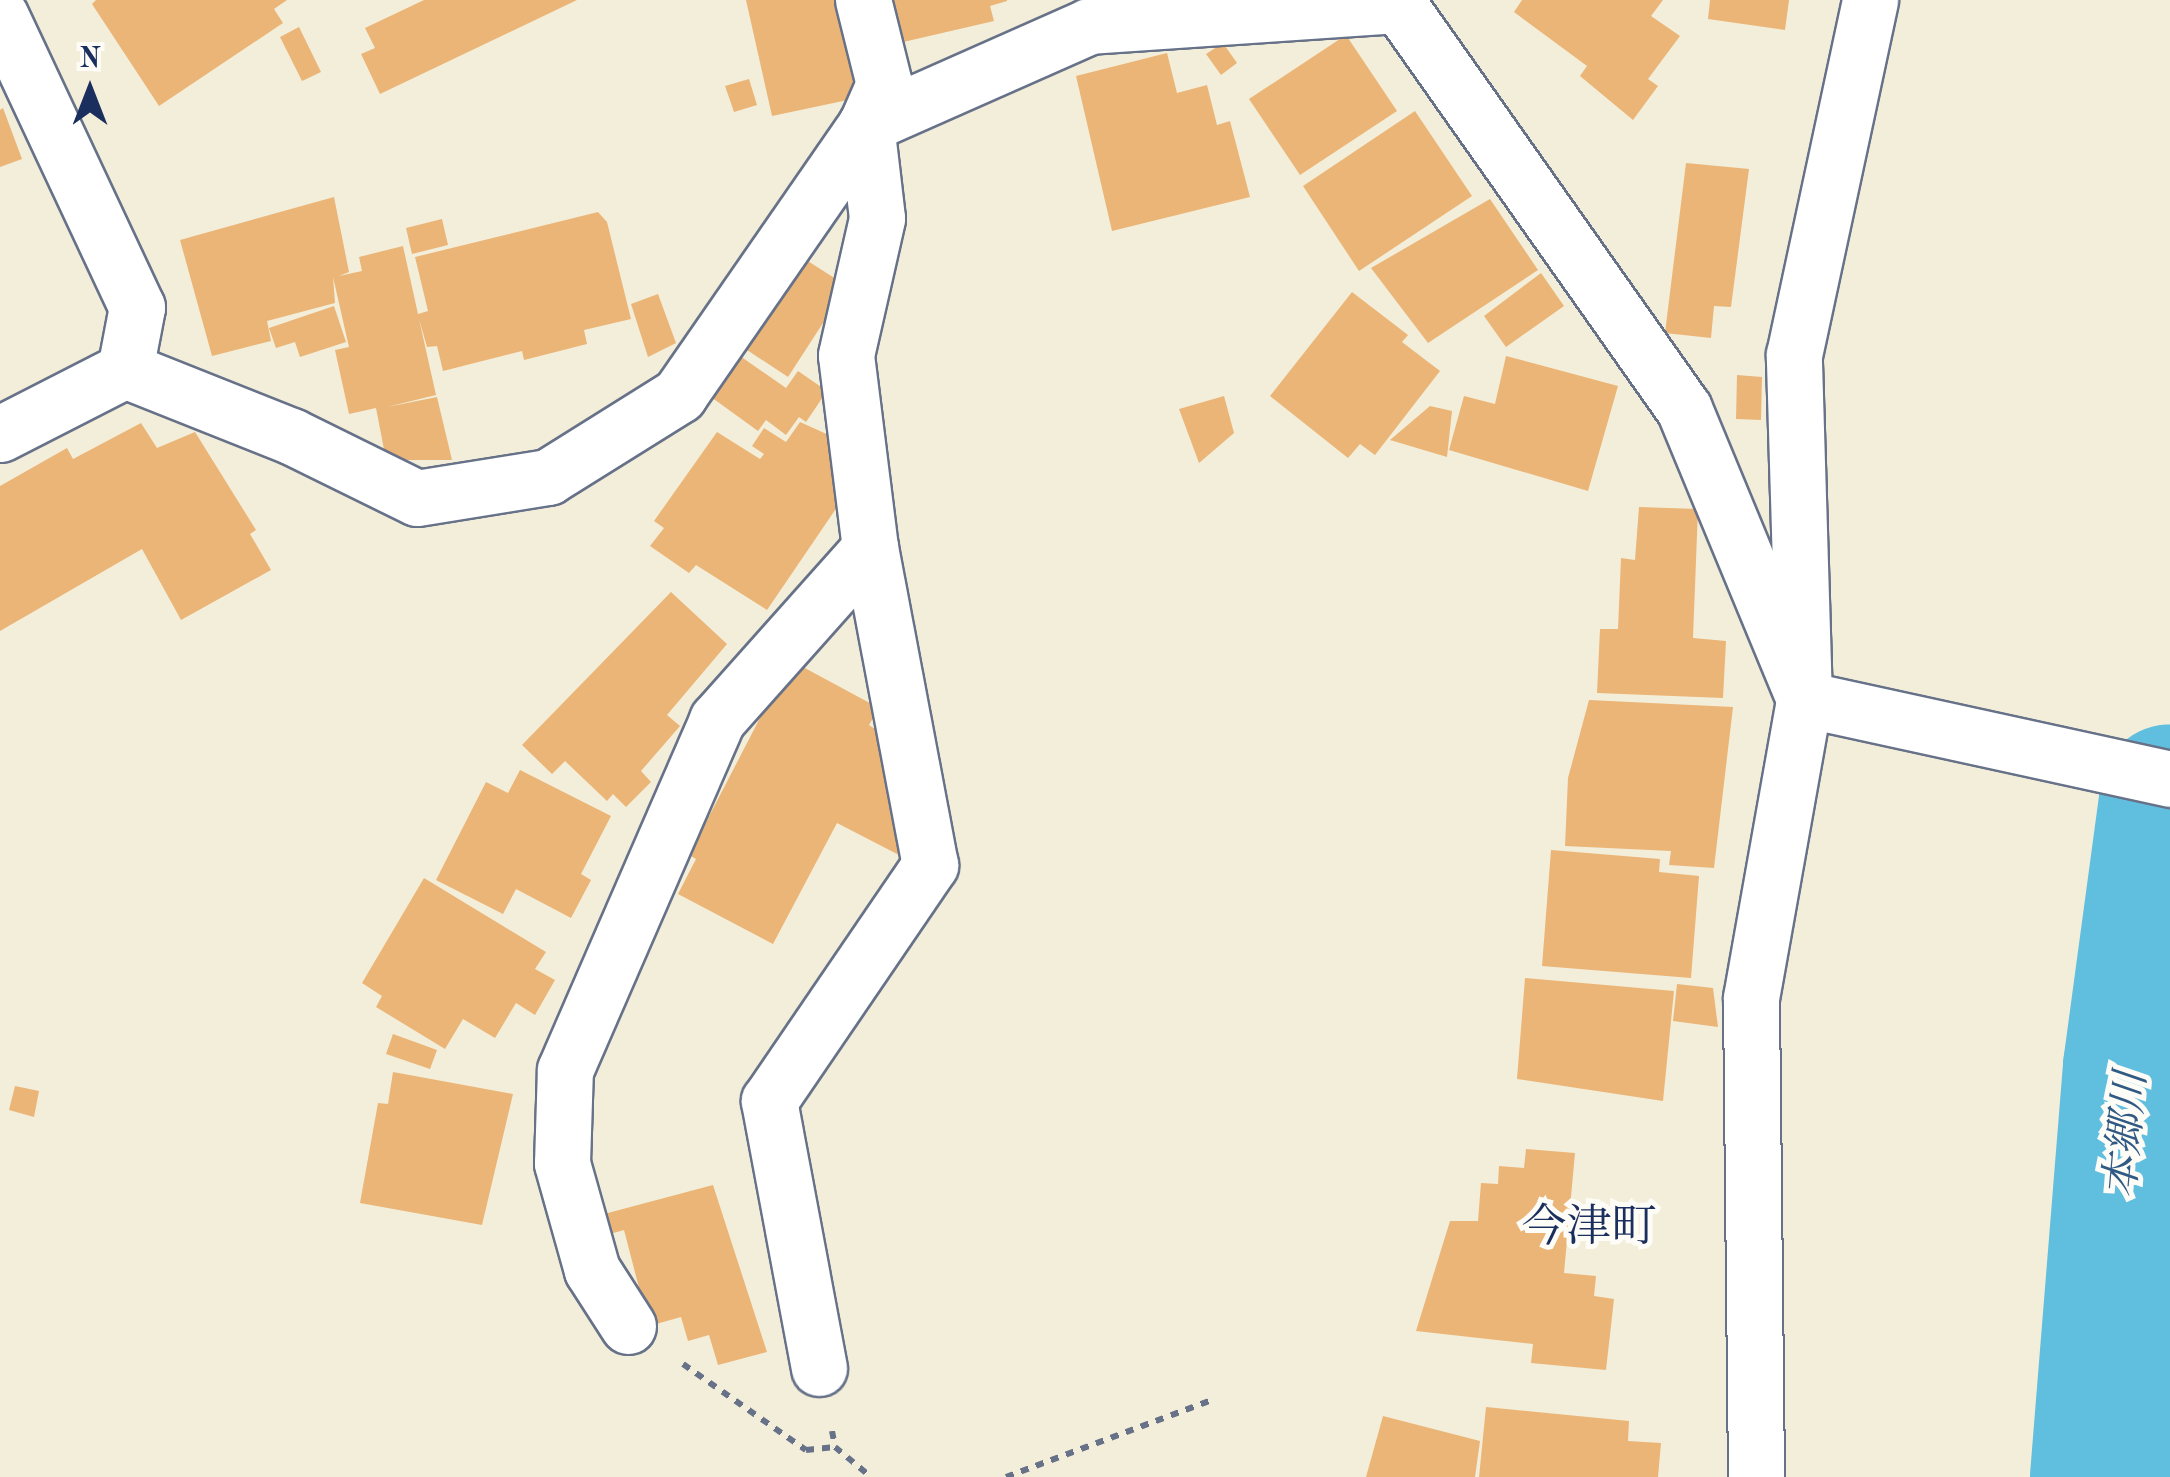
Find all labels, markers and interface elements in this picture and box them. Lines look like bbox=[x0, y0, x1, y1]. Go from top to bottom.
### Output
north arrow bbox=[40, 40, 140, 140]
text: N bbox=[79, 46, 101, 74]
water label: 本郷川 bbox=[2097, 1070, 2159, 1200]
district label: 今津町 bbox=[1522, 1203, 1656, 1257]

